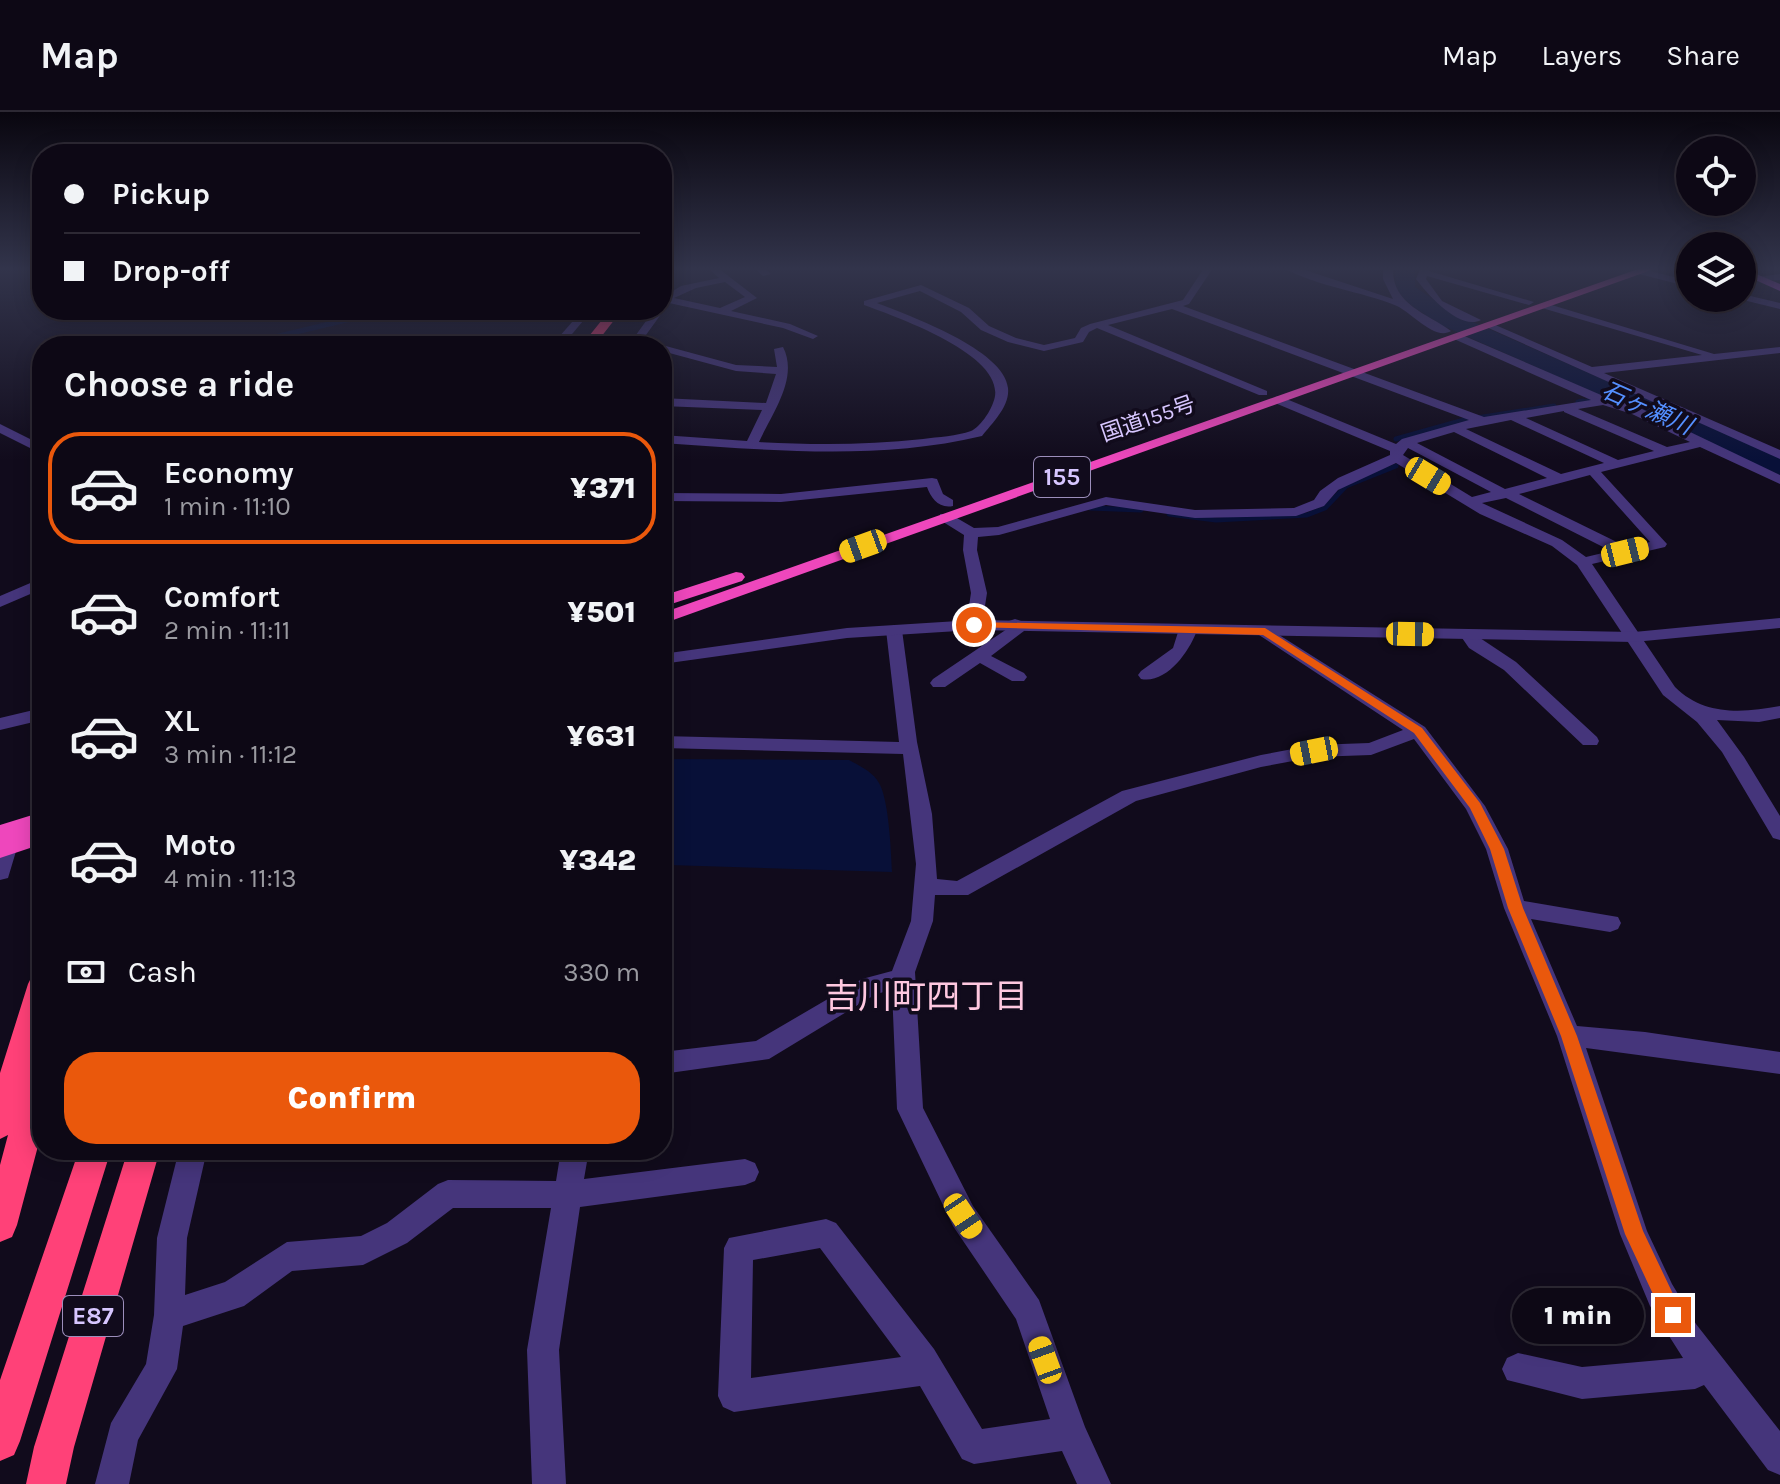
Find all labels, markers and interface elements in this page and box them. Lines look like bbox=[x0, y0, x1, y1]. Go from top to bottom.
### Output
text: Map bbox=[40, 33, 119, 78]
text: Map bbox=[1442, 39, 1497, 72]
text: Layers bbox=[1541, 39, 1622, 72]
text: Share bbox=[1666, 39, 1740, 72]
map controls bbox=[1676, 136, 1756, 312]
button: locate bbox=[1676, 136, 1756, 216]
text: Pickup bbox=[112, 176, 210, 212]
button: layers bbox=[1676, 232, 1756, 312]
text: Drop-off bbox=[112, 253, 230, 289]
text: Choose a ride bbox=[64, 363, 294, 405]
water label: 石ヶ瀬川 bbox=[1597, 376, 1699, 442]
street label: 国道155号 bbox=[1097, 391, 1199, 447]
icon: car bbox=[68, 452, 140, 524]
car bbox=[1401, 453, 1455, 499]
text: Economy bbox=[164, 455, 294, 491]
road number: 155 bbox=[1034, 457, 1090, 497]
text: ¥371 bbox=[570, 470, 636, 506]
text: 1 min · 11:10 bbox=[164, 491, 291, 522]
car bbox=[836, 527, 890, 565]
car bbox=[1599, 535, 1651, 569]
icon: car bbox=[68, 576, 140, 648]
text: Comfort bbox=[164, 579, 280, 615]
text: ¥501 bbox=[567, 594, 636, 630]
route start bbox=[956, 607, 992, 643]
text: 2 min · 11:11 bbox=[164, 615, 290, 646]
car bbox=[1386, 622, 1434, 646]
icon: car bbox=[68, 700, 140, 772]
text: XL bbox=[164, 703, 199, 739]
text: ¥631 bbox=[567, 718, 636, 754]
car bbox=[1288, 735, 1340, 767]
text: 3 min · 11:12 bbox=[164, 739, 297, 770]
icon: car bbox=[68, 824, 140, 896]
text: Moto bbox=[164, 827, 236, 863]
text: ¥342 bbox=[560, 842, 636, 878]
text: 4 min · 11:13 bbox=[164, 863, 297, 894]
icon: cash bbox=[64, 950, 108, 994]
text: Cash bbox=[128, 954, 197, 990]
text: 330 m bbox=[563, 957, 640, 988]
district label: 吉川町四丁目 bbox=[824, 977, 1028, 1017]
button: Confirm bbox=[64, 1052, 640, 1144]
car bbox=[940, 1189, 986, 1243]
callout: 1 min bbox=[1513, 1287, 1645, 1343]
road number: E87 bbox=[63, 1296, 123, 1336]
route end bbox=[1655, 1297, 1691, 1333]
text: 1 min bbox=[1544, 1300, 1612, 1331]
car bbox=[1026, 1333, 1064, 1387]

